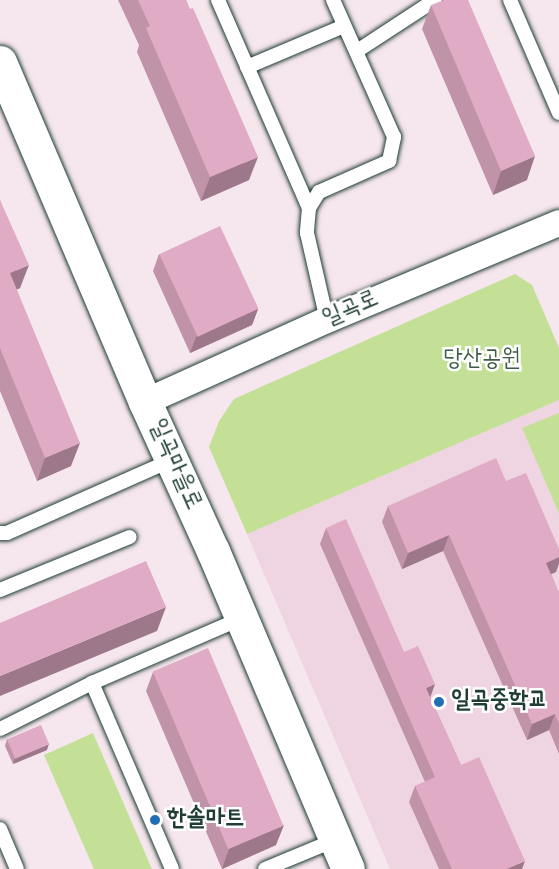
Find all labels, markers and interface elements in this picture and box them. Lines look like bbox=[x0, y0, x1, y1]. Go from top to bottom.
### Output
street label: 일곡로 bbox=[319, 285, 383, 335]
park label: 당산공원 bbox=[443, 347, 521, 375]
street label: 일곡마을로 bbox=[141, 415, 207, 515]
place label: 일곡중학교 bbox=[451, 688, 548, 716]
marker: 일곡중학교 bbox=[432, 695, 446, 709]
place label: 한솔마트 bbox=[167, 806, 244, 834]
marker: 한솔마트 bbox=[148, 813, 162, 827]

